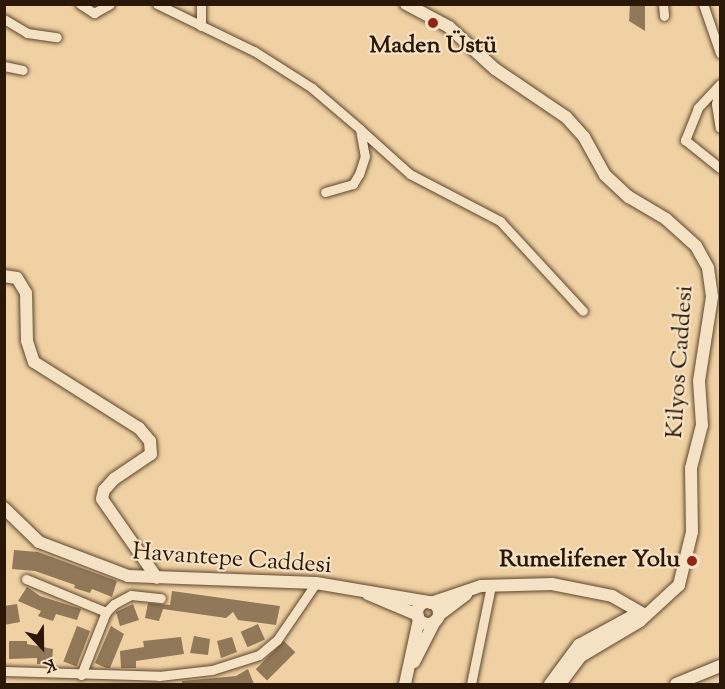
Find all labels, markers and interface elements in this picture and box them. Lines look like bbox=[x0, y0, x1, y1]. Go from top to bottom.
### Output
marker: Maden Üstü bbox=[426, 16, 440, 30]
place label: Maden Üstü bbox=[369, 33, 497, 61]
street label: Kilyos Caddesi bbox=[661, 284, 701, 440]
street label: Havantepe Caddesi bbox=[131, 539, 333, 581]
place label: Rumelifener Yolu bbox=[499, 547, 680, 575]
marker: Rumelifener Yolu bbox=[685, 554, 699, 568]
north arrow bbox=[12, 617, 72, 677]
text: K bbox=[39, 651, 59, 677]

